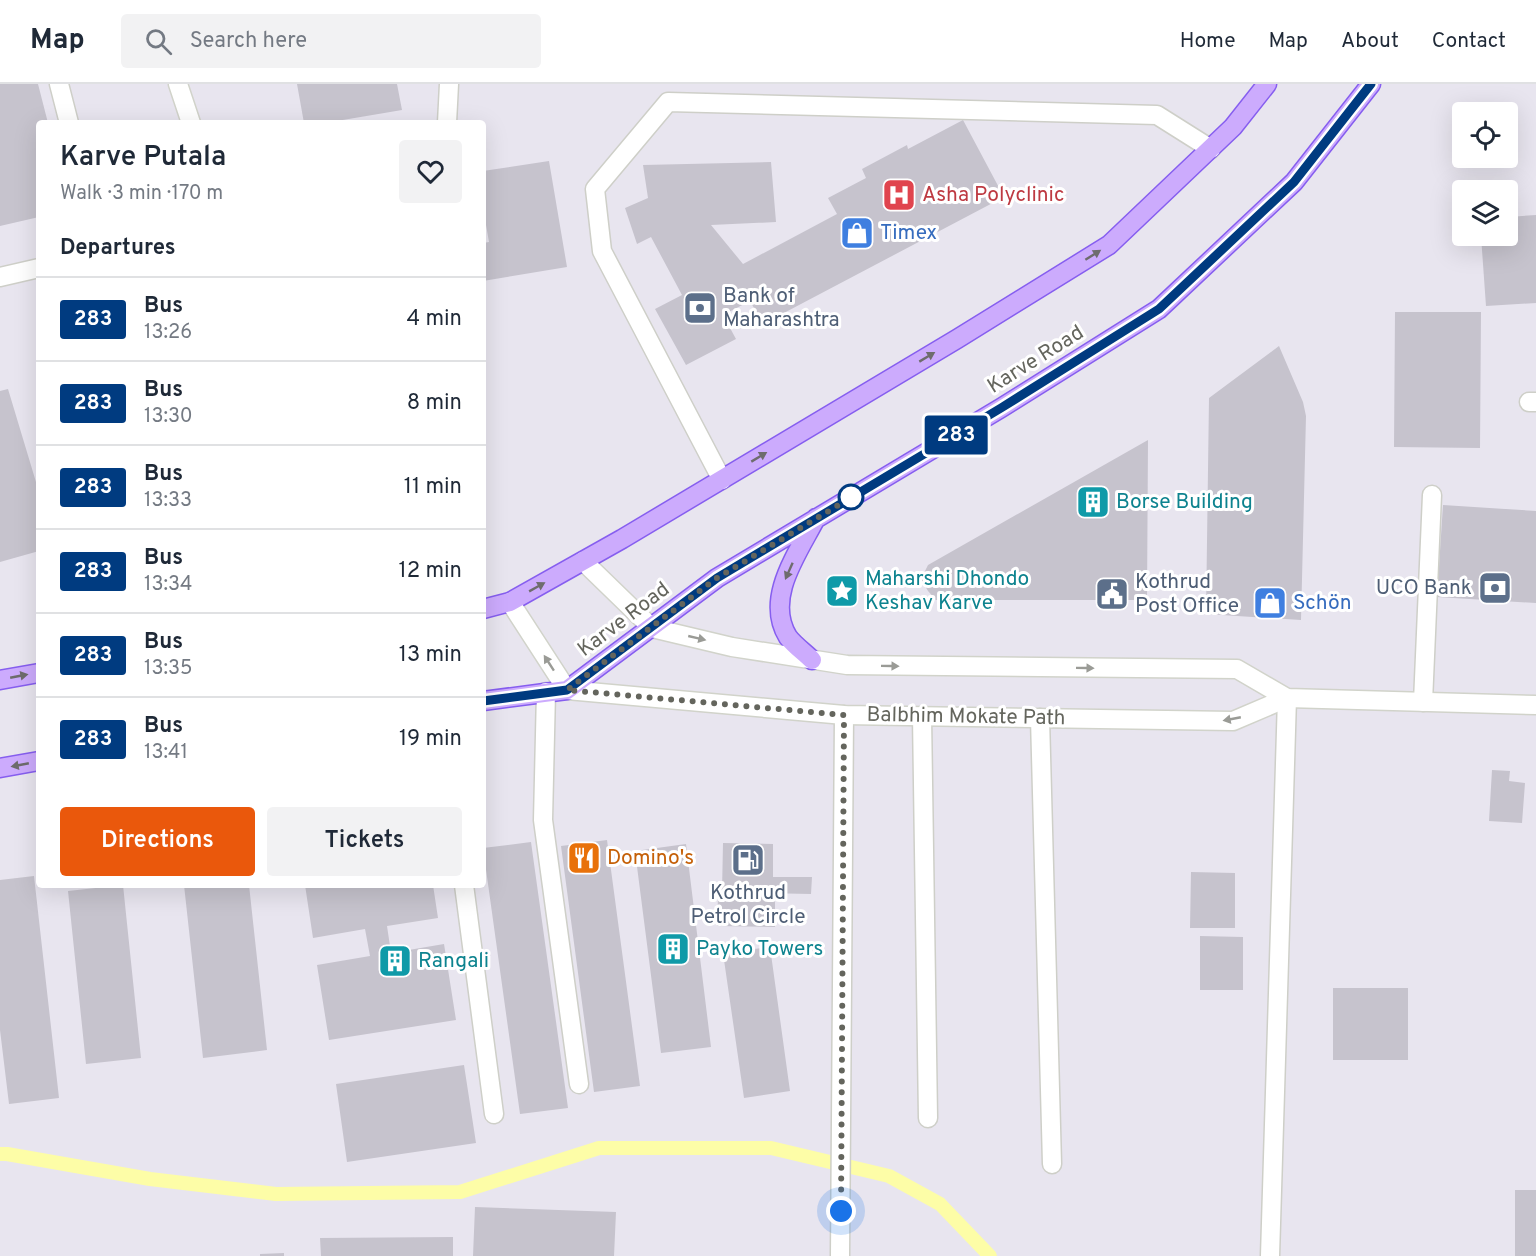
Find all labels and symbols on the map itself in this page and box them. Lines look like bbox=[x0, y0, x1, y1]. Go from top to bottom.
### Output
hospital icon: Asha Polyclinic bbox=[881, 177, 917, 213]
place label: Asha Polyclinic bbox=[922, 182, 1064, 209]
shop icon: Timex bbox=[839, 215, 875, 251]
place label: Timex bbox=[880, 220, 937, 247]
one-way arrow bbox=[1085, 249, 1101, 260]
place label: Bank of Maharashtra bbox=[723, 283, 840, 334]
bank icon: Bank of Maharashtra bbox=[682, 290, 718, 326]
street label: Karve Road bbox=[983, 320, 1089, 400]
one-way arrow bbox=[919, 352, 936, 362]
line badge: 283 bbox=[922, 416, 990, 454]
one-way arrow bbox=[751, 452, 767, 463]
unlabelled marker bbox=[838, 484, 864, 510]
building icon: Borse Building bbox=[1075, 484, 1111, 520]
place label: Borse Building bbox=[1116, 489, 1253, 516]
one-way arrow bbox=[785, 562, 794, 579]
place label: Maharshi Dhondo Keshav Karve bbox=[865, 566, 1029, 617]
place label: Kothrud Post Office bbox=[1135, 569, 1239, 620]
bank icon: UCO Bank bbox=[1477, 570, 1513, 606]
place icon: Maharshi Dhondo Keshav Karve bbox=[824, 573, 860, 609]
place label: UCO Bank bbox=[1376, 575, 1472, 602]
public building icon: Kothrud Post Office bbox=[1094, 576, 1130, 612]
street label: Karve Road bbox=[572, 577, 676, 663]
one-way arrow bbox=[529, 582, 545, 593]
shop icon: Schön bbox=[1252, 585, 1288, 621]
place label: Schön bbox=[1293, 590, 1352, 617]
one-way arrow bbox=[688, 634, 707, 644]
one-way arrow bbox=[544, 655, 555, 671]
one-way arrow bbox=[880, 661, 899, 670]
one-way arrow bbox=[1075, 663, 1094, 673]
one-way arrow bbox=[10, 671, 29, 680]
street label: Balbhim Mokate Path bbox=[866, 702, 1066, 732]
one-way arrow bbox=[1222, 715, 1241, 724]
one-way arrow bbox=[10, 761, 29, 770]
restaurant icon: Domino's bbox=[566, 840, 602, 876]
fuel station icon: Kothrud Petrol Circle bbox=[730, 842, 766, 878]
place label: Domino's bbox=[607, 845, 694, 872]
place label: Kothrud Petrol Circle bbox=[690, 880, 806, 931]
building icon: Payko Towers bbox=[655, 931, 691, 967]
place label: Payko Towers bbox=[696, 936, 823, 963]
building icon: Rangali bbox=[377, 943, 413, 979]
place label: Rangali bbox=[418, 948, 489, 975]
your location bbox=[826, 1196, 856, 1226]

